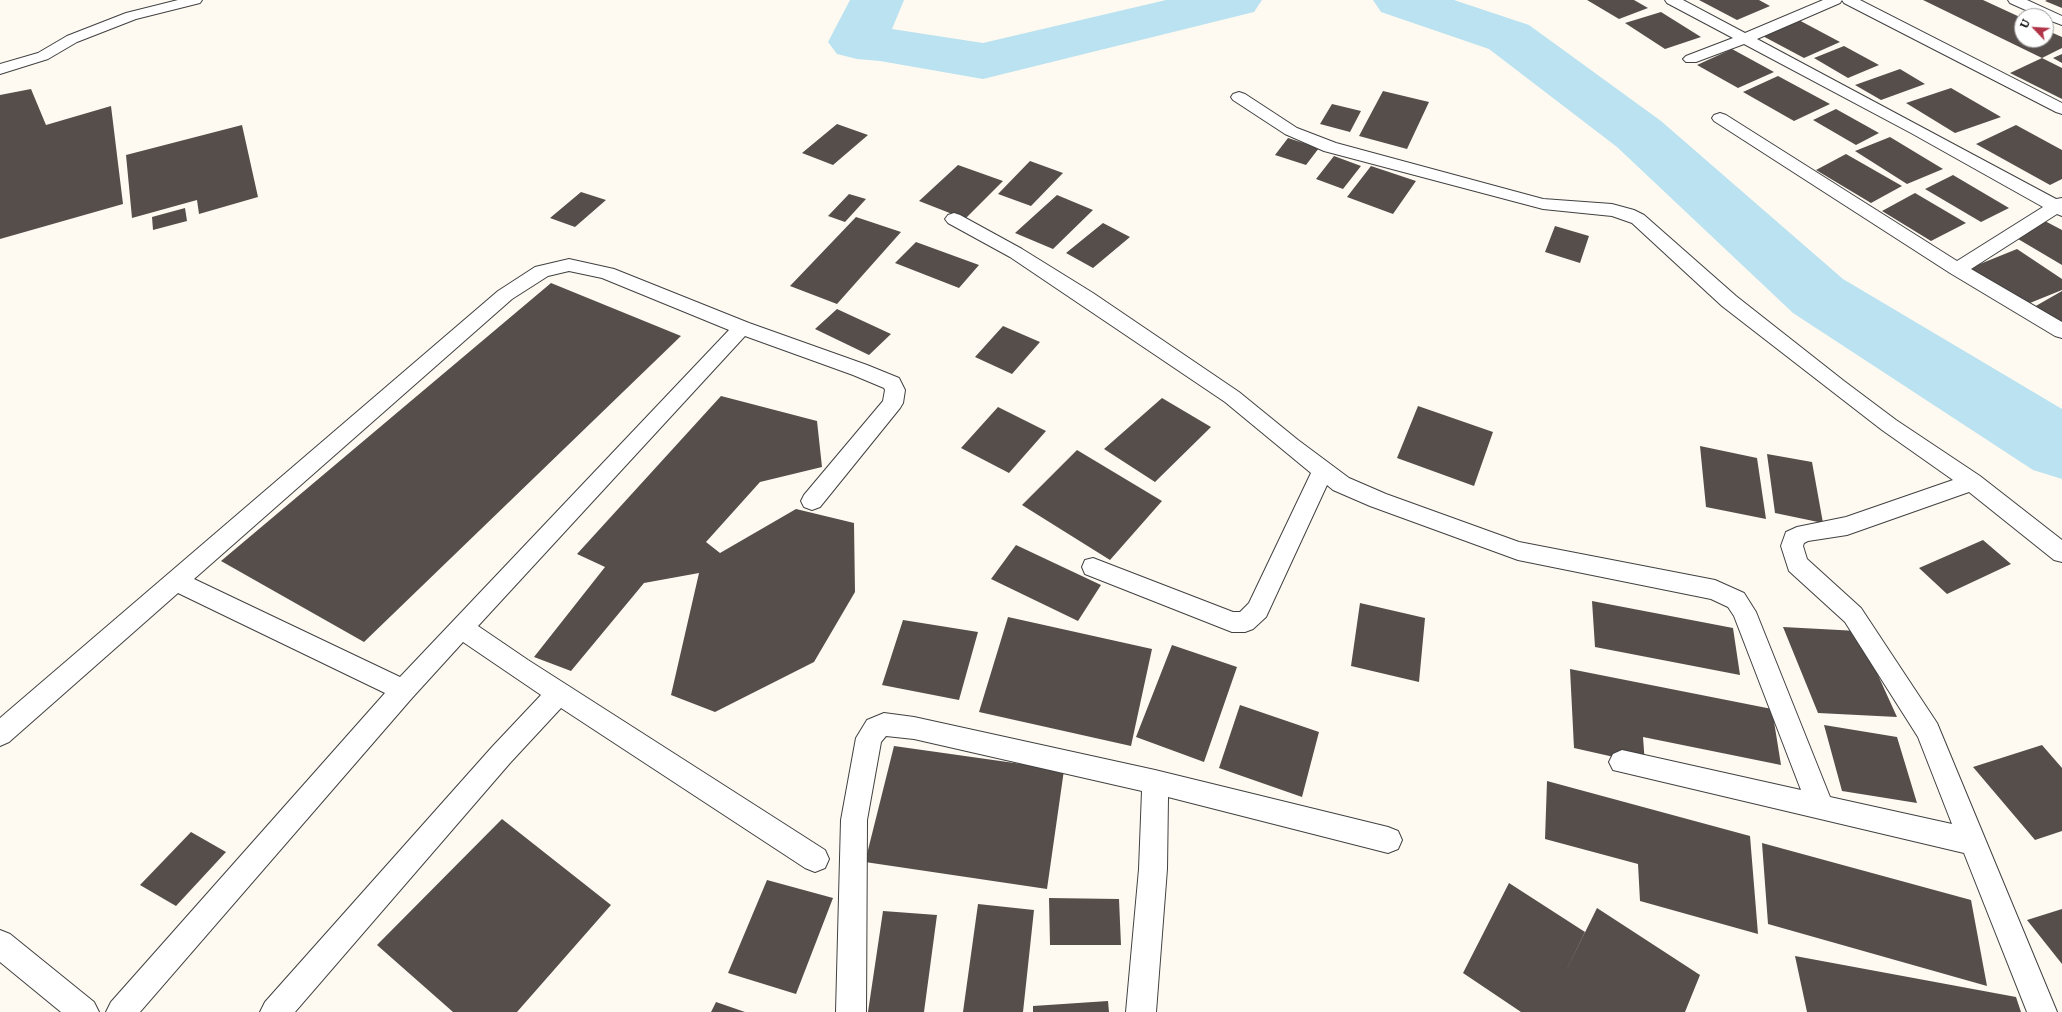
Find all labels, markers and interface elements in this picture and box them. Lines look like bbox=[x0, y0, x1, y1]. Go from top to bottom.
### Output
north arrow bbox=[2014, 8, 2054, 48]
text: U bbox=[2015, 16, 2033, 31]

